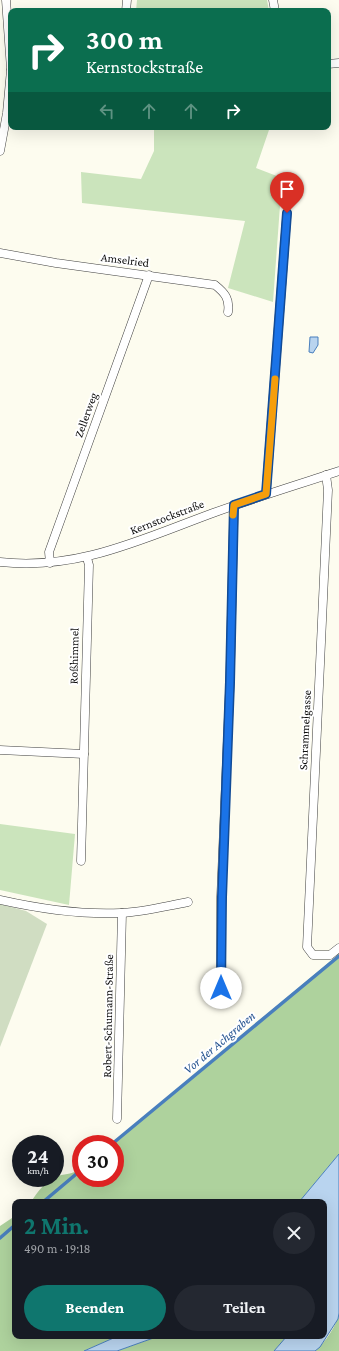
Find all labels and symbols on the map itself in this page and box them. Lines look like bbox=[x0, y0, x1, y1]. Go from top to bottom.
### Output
pin bbox=[270, 172, 304, 213]
street label: Amselried bbox=[100, 250, 151, 270]
street label: Zellerweg bbox=[71, 390, 101, 440]
street label: Kernstockstraße bbox=[128, 496, 206, 538]
street label: Roßhimmel bbox=[67, 628, 81, 684]
street label: Schrammelgasse bbox=[296, 690, 314, 770]
street label: Robert-Schumann-Straße bbox=[100, 954, 116, 1078]
position arrow bbox=[200, 967, 242, 1009]
water label: Vor der Achgraben bbox=[180, 1008, 259, 1077]
speed limit sign: 30 bbox=[72, 1135, 124, 1187]

